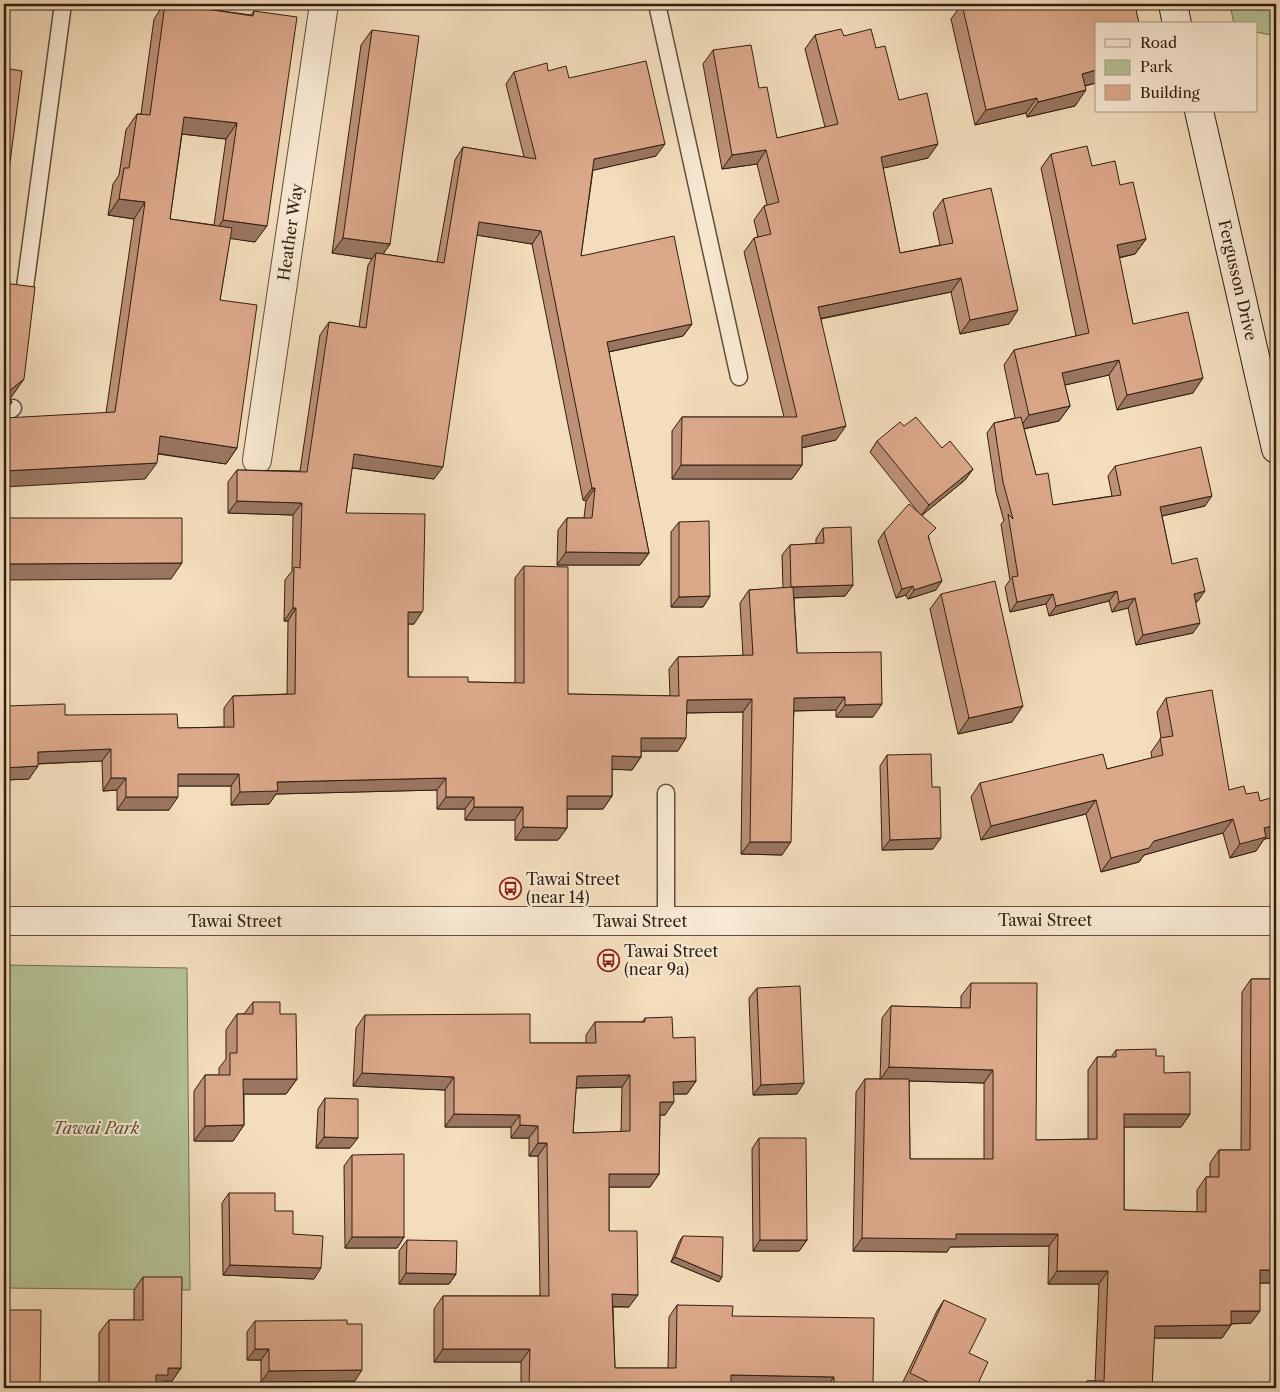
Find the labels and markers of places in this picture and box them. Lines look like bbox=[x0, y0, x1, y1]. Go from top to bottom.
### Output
place label: Tawai Street (near 14) bbox=[526, 869, 621, 907]
bus stop icon: Tawai Street (near 14) bbox=[498, 876, 522, 900]
place label: Tawai Street (near 9a) bbox=[624, 941, 719, 979]
bus stop icon: Tawai Street (near 9a) bbox=[596, 948, 620, 972]

